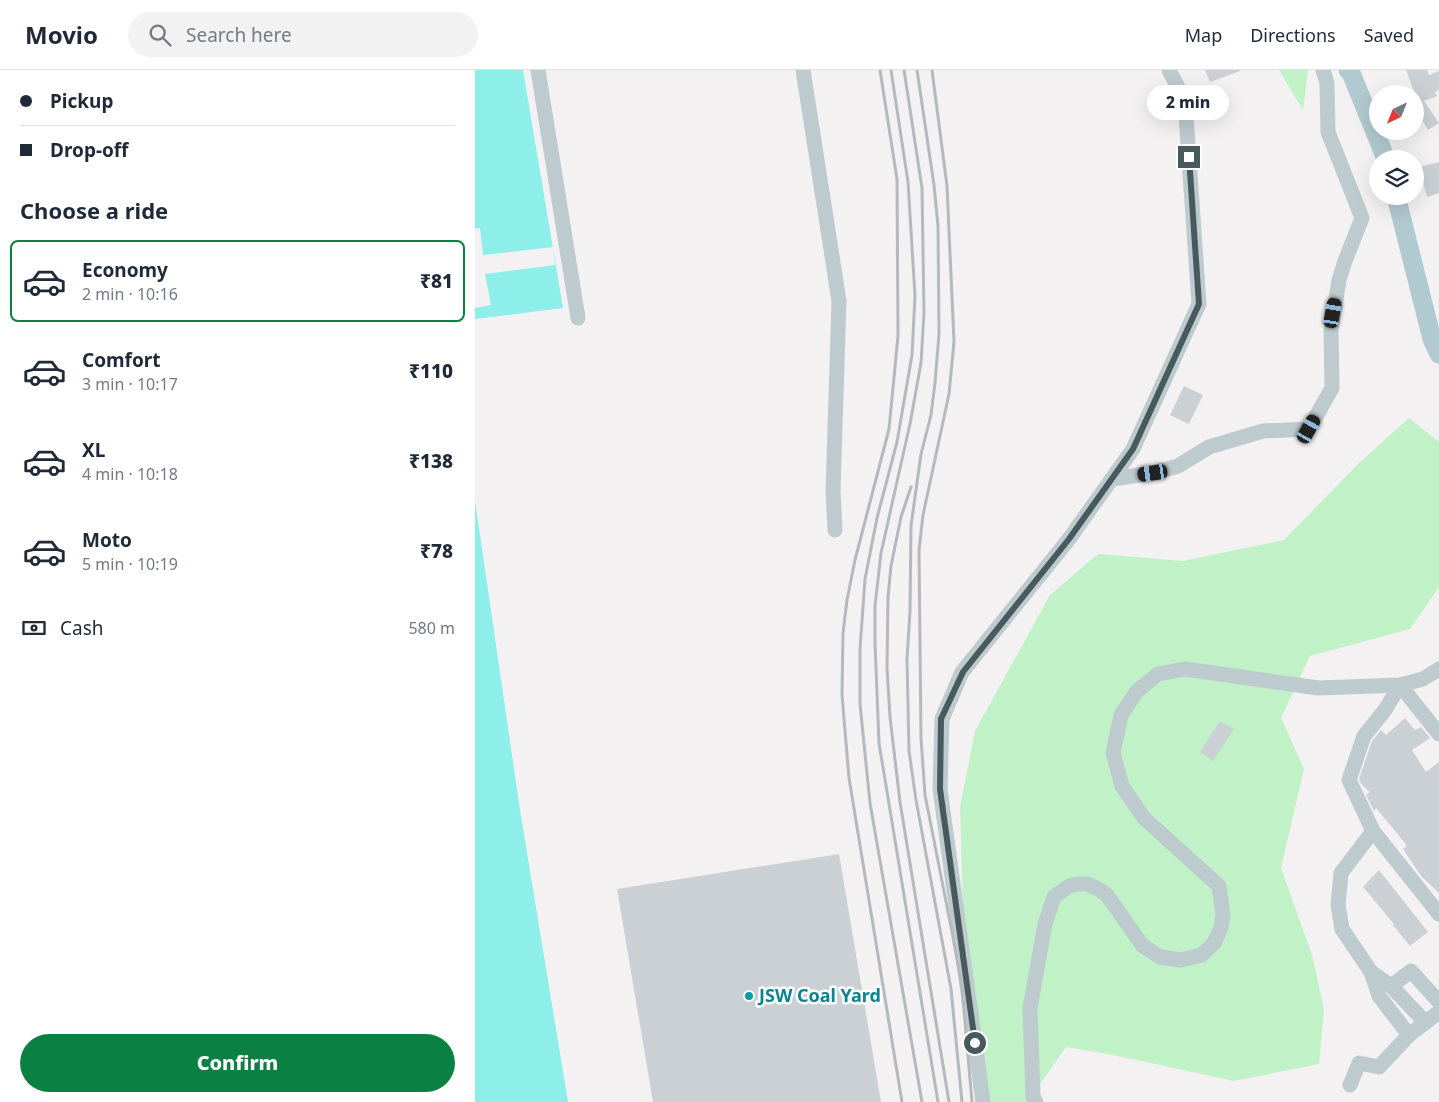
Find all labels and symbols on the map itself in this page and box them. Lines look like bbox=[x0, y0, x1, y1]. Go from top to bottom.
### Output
callout: 2 min bbox=[1148, 84, 1230, 119]
north arrow bbox=[1369, 85, 1424, 140]
route end bbox=[1178, 146, 1200, 168]
car bbox=[1323, 297, 1342, 329]
car bbox=[1295, 412, 1322, 446]
car bbox=[1137, 463, 1168, 483]
place label: JSW Coal Yard bbox=[757, 983, 881, 1007]
marker: JSW Coal Yard bbox=[743, 990, 755, 1002]
route start bbox=[964, 1032, 986, 1054]

